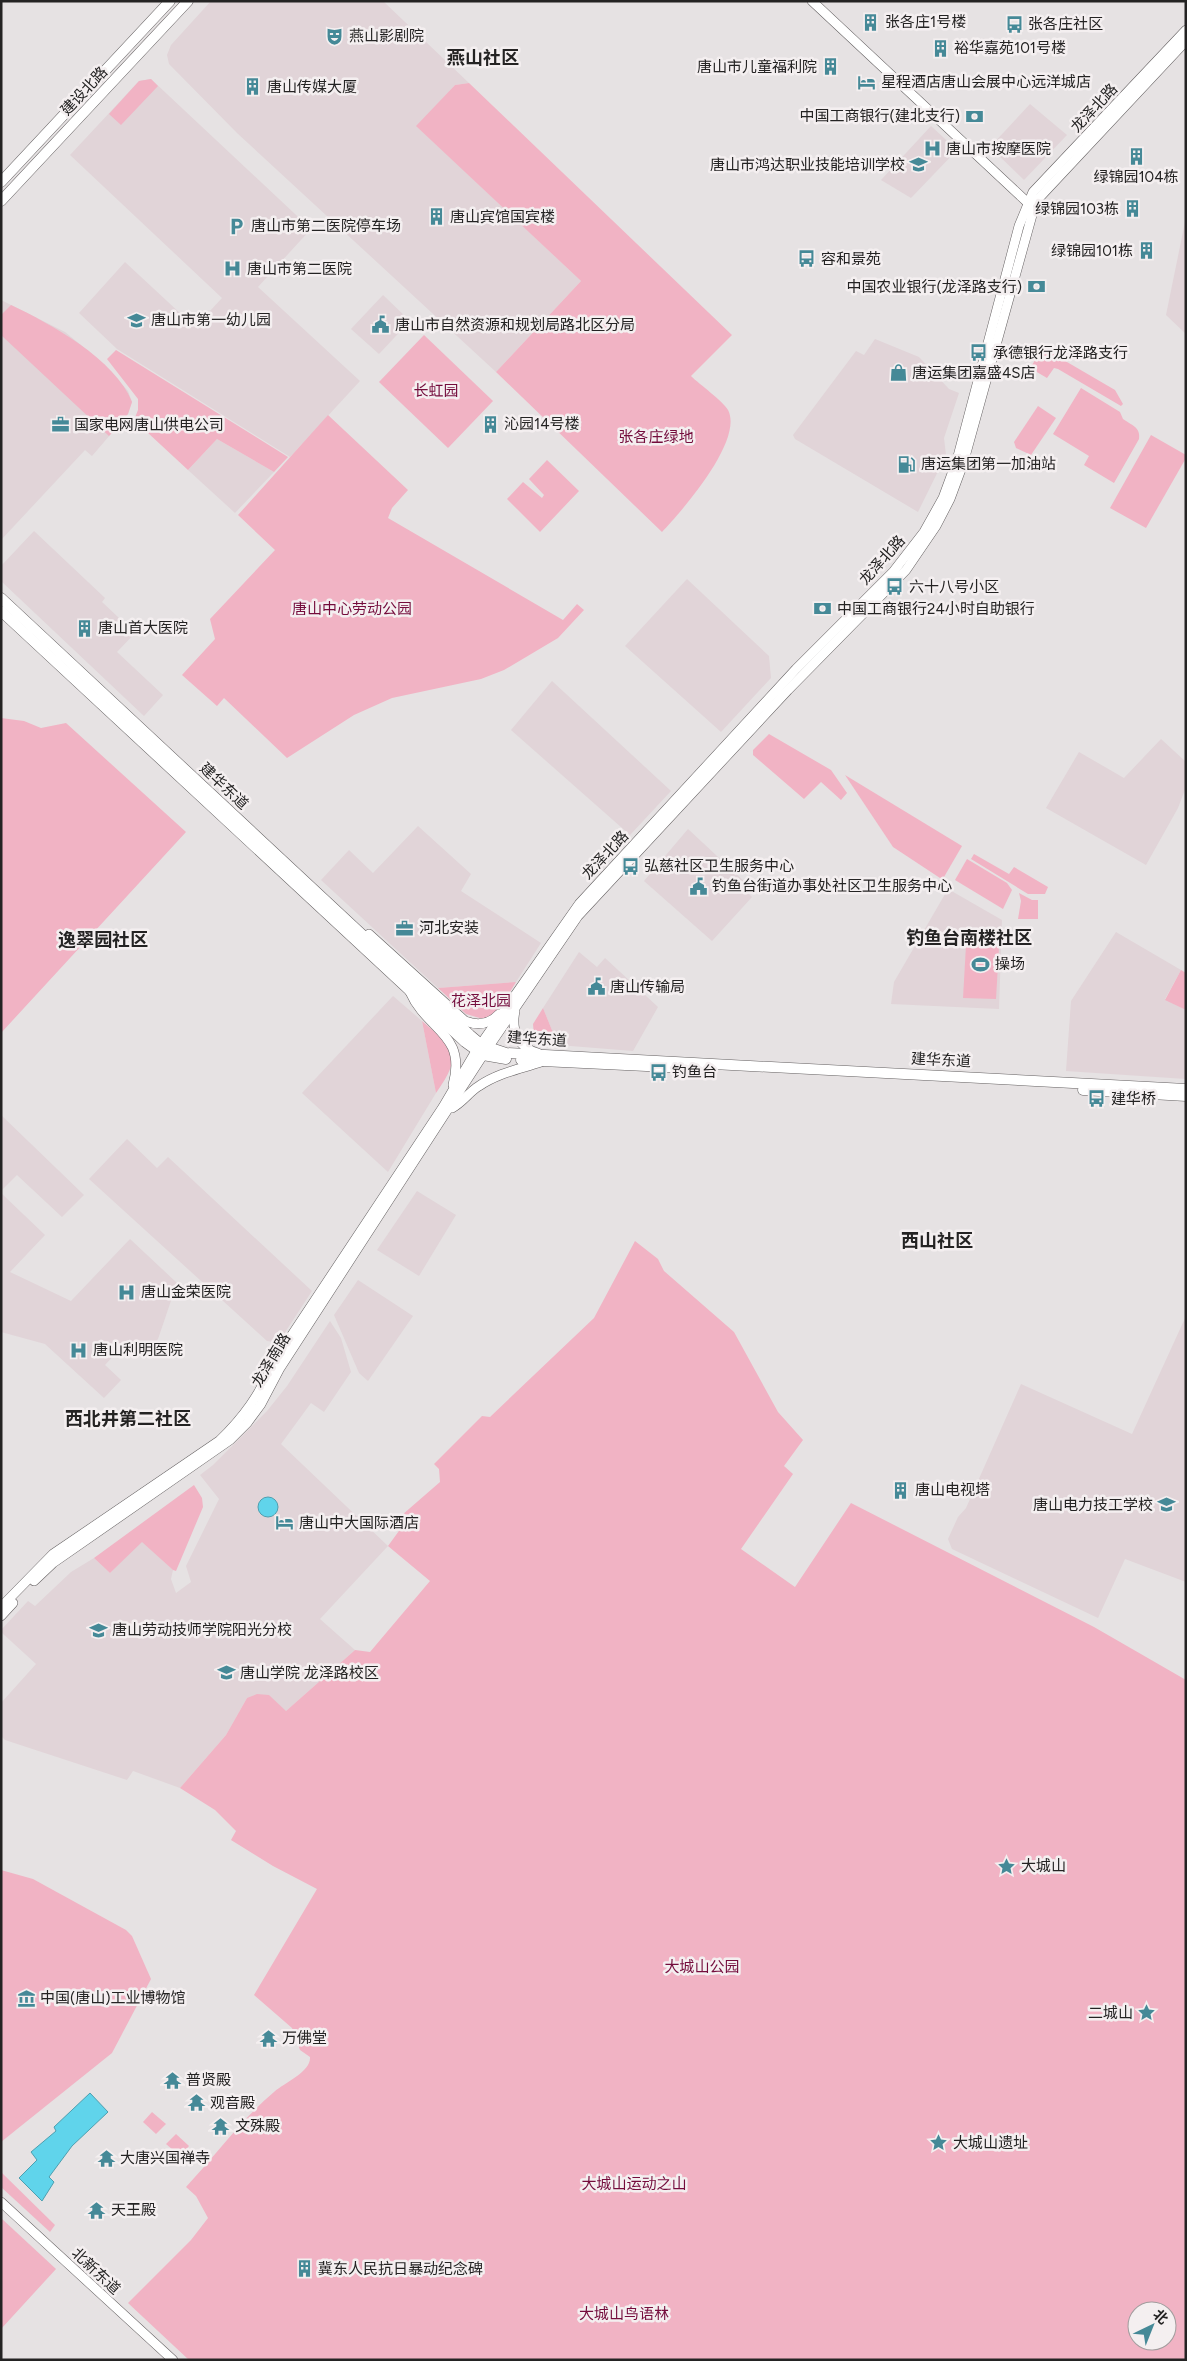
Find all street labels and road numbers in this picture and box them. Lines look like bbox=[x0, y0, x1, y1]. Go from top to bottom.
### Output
street label: 建设北路 bbox=[57, 63, 111, 119]
street label: 龙泽北路 bbox=[1067, 80, 1121, 136]
street label: 龙泽北路 bbox=[855, 532, 909, 588]
street label: 建华东道 bbox=[196, 759, 252, 813]
street label: 龙泽北路 bbox=[578, 827, 632, 883]
street label: 建华东道 bbox=[506, 1028, 568, 1050]
street label: 建华东道 bbox=[911, 1049, 971, 1071]
street label: 龙泽南路 bbox=[248, 1330, 294, 1390]
street label: 北新东道 bbox=[68, 2244, 124, 2298]

